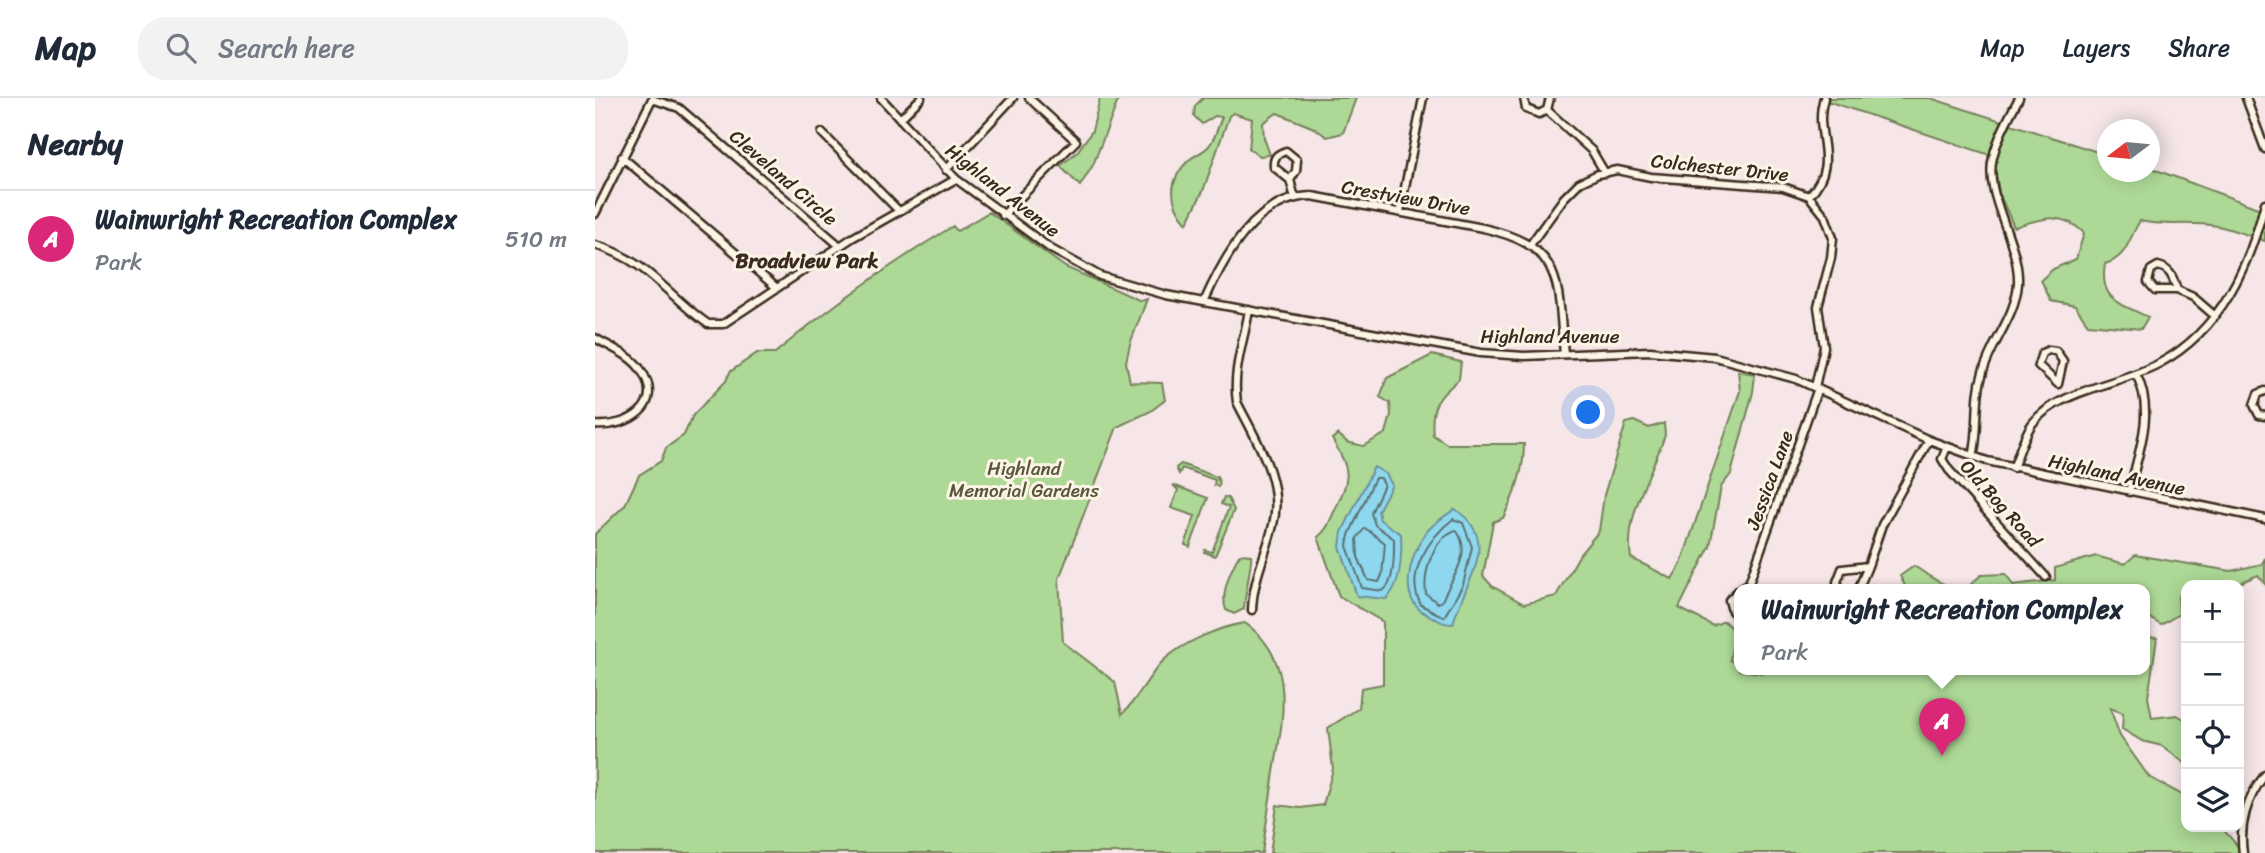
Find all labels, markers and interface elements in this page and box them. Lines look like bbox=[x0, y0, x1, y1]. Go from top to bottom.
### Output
search box bbox=[138, 17, 628, 80]
text: Map bbox=[35, 19, 96, 77]
text: Search here bbox=[218, 25, 355, 71]
text: Map bbox=[1980, 27, 2025, 69]
text: Layers bbox=[2063, 27, 2130, 69]
text: Share bbox=[2168, 27, 2230, 69]
icon: search bbox=[162, 29, 200, 67]
text: Nearby bbox=[28, 117, 123, 171]
north arrow bbox=[2097, 119, 2160, 182]
street label: Cleveland Circle bbox=[722, 121, 846, 234]
street label: Highland Avenue bbox=[938, 135, 1068, 246]
street label: Colchester Drive bbox=[1650, 144, 1791, 191]
street label: Crestview Drive bbox=[1339, 170, 1473, 225]
text: Wainwright Recreation Complex bbox=[95, 196, 457, 242]
text: A bbox=[43, 219, 59, 260]
text: 510 m bbox=[505, 219, 567, 260]
text: Park bbox=[95, 242, 142, 283]
district label: Broadview Park bbox=[735, 242, 879, 280]
street label: Highland Avenue bbox=[1480, 320, 1620, 353]
your location bbox=[1571, 395, 1605, 429]
street label: Jessica Lane bbox=[1736, 426, 1803, 535]
street label: Highland Avenue bbox=[2045, 444, 2189, 505]
park label: Highland Memorial Gardens bbox=[949, 452, 1099, 507]
street label: Old Bog Road bbox=[1952, 452, 2051, 557]
map controls bbox=[2181, 580, 2244, 832]
button: + bbox=[2181, 580, 2244, 643]
popup bbox=[1734, 584, 2150, 675]
text: Wainwright Recreation Complex bbox=[1761, 586, 2123, 632]
text: Park bbox=[1761, 632, 1808, 673]
button: − bbox=[2181, 643, 2244, 706]
pin: A bbox=[1919, 698, 1965, 756]
button: locate bbox=[2181, 706, 2244, 769]
button: layers bbox=[2181, 769, 2244, 832]

